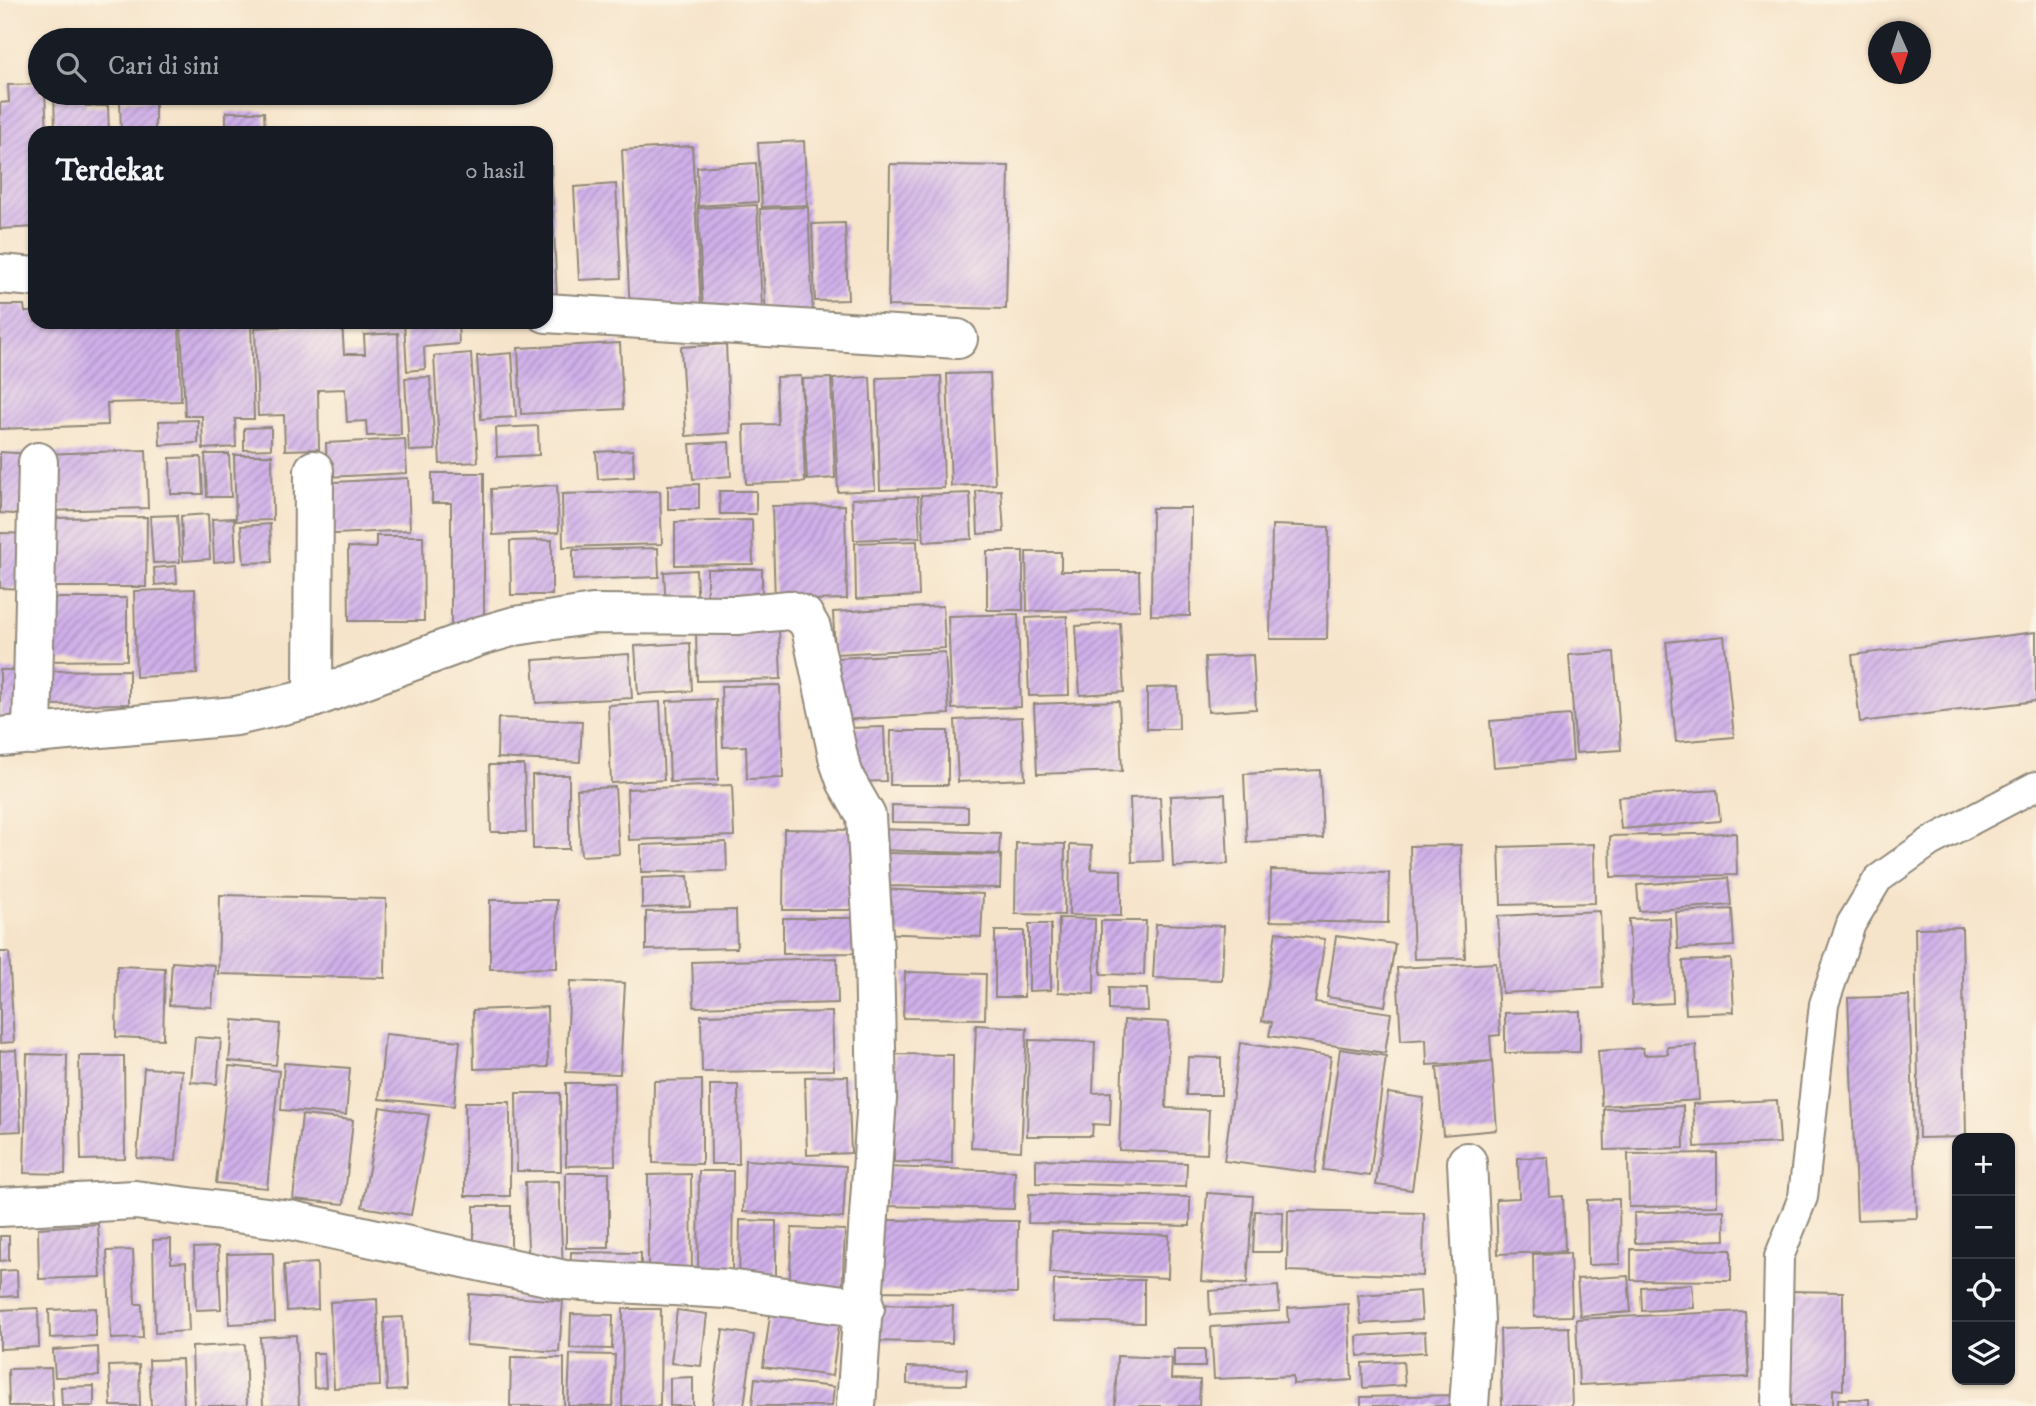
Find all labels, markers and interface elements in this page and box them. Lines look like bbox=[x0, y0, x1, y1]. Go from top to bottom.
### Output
north arrow bbox=[1868, 21, 1931, 84]
search box bbox=[28, 28, 553, 105]
icon: search bbox=[52, 48, 90, 86]
text: Cari di sini bbox=[108, 50, 219, 83]
text: Terdekat bbox=[56, 153, 164, 190]
text: 0 hasil bbox=[465, 157, 525, 186]
map controls bbox=[1952, 1133, 2015, 1385]
button: + bbox=[1952, 1133, 2015, 1196]
button: − bbox=[1952, 1196, 2015, 1259]
button: locate bbox=[1952, 1259, 2015, 1322]
button: layers bbox=[1952, 1322, 2015, 1385]

